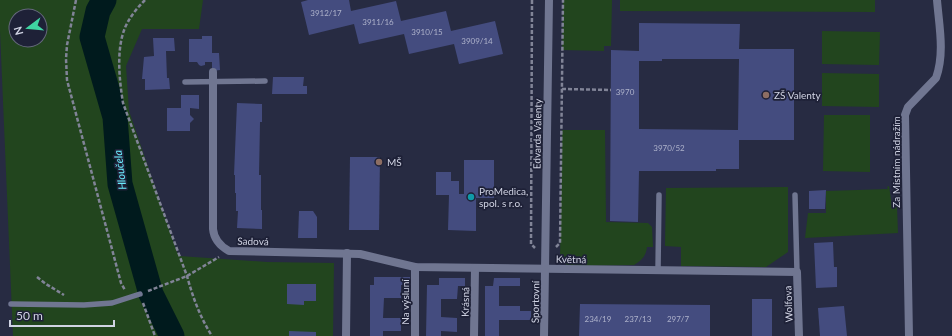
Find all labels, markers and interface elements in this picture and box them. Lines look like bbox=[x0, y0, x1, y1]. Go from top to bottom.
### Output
north arrow bbox=[8, 8, 48, 48]
house number: 3912/17 bbox=[310, 8, 342, 18]
house number: 3911/16 bbox=[362, 17, 394, 27]
text: N bbox=[10, 25, 25, 37]
house number: 3910/15 bbox=[411, 27, 443, 37]
house number: 3909/14 bbox=[461, 36, 493, 46]
house number: 3970 bbox=[616, 87, 635, 97]
place label: ZŠ Valenty bbox=[774, 89, 821, 101]
marker: ZŠ Valenty bbox=[761, 90, 771, 100]
street label: Edvarda Valenty bbox=[530, 98, 544, 169]
street label: Za Místním nádražím bbox=[890, 116, 902, 208]
house number: 3970/52 bbox=[653, 143, 685, 153]
water label: Hloučela bbox=[111, 149, 128, 191]
place label: MŠ bbox=[387, 156, 402, 168]
marker: MŠ bbox=[374, 157, 384, 167]
place label: ProMedica, spol. s r.o. bbox=[479, 185, 528, 209]
marker: ProMedica, spol. s r.o. bbox=[466, 192, 476, 202]
street label: Sadová bbox=[237, 235, 269, 247]
street label: Květná bbox=[556, 253, 586, 265]
street label: Na výsluní bbox=[399, 279, 411, 325]
street label: Sportovní bbox=[529, 280, 541, 323]
street label: Wolfova bbox=[781, 285, 795, 323]
street label: Krásná bbox=[459, 287, 471, 317]
scale bar bbox=[10, 302, 114, 328]
text: 50 m bbox=[16, 308, 43, 323]
house number: 234/19 bbox=[585, 314, 612, 324]
house number: 237/13 bbox=[625, 314, 652, 324]
house number: 297/7 bbox=[667, 314, 689, 324]

